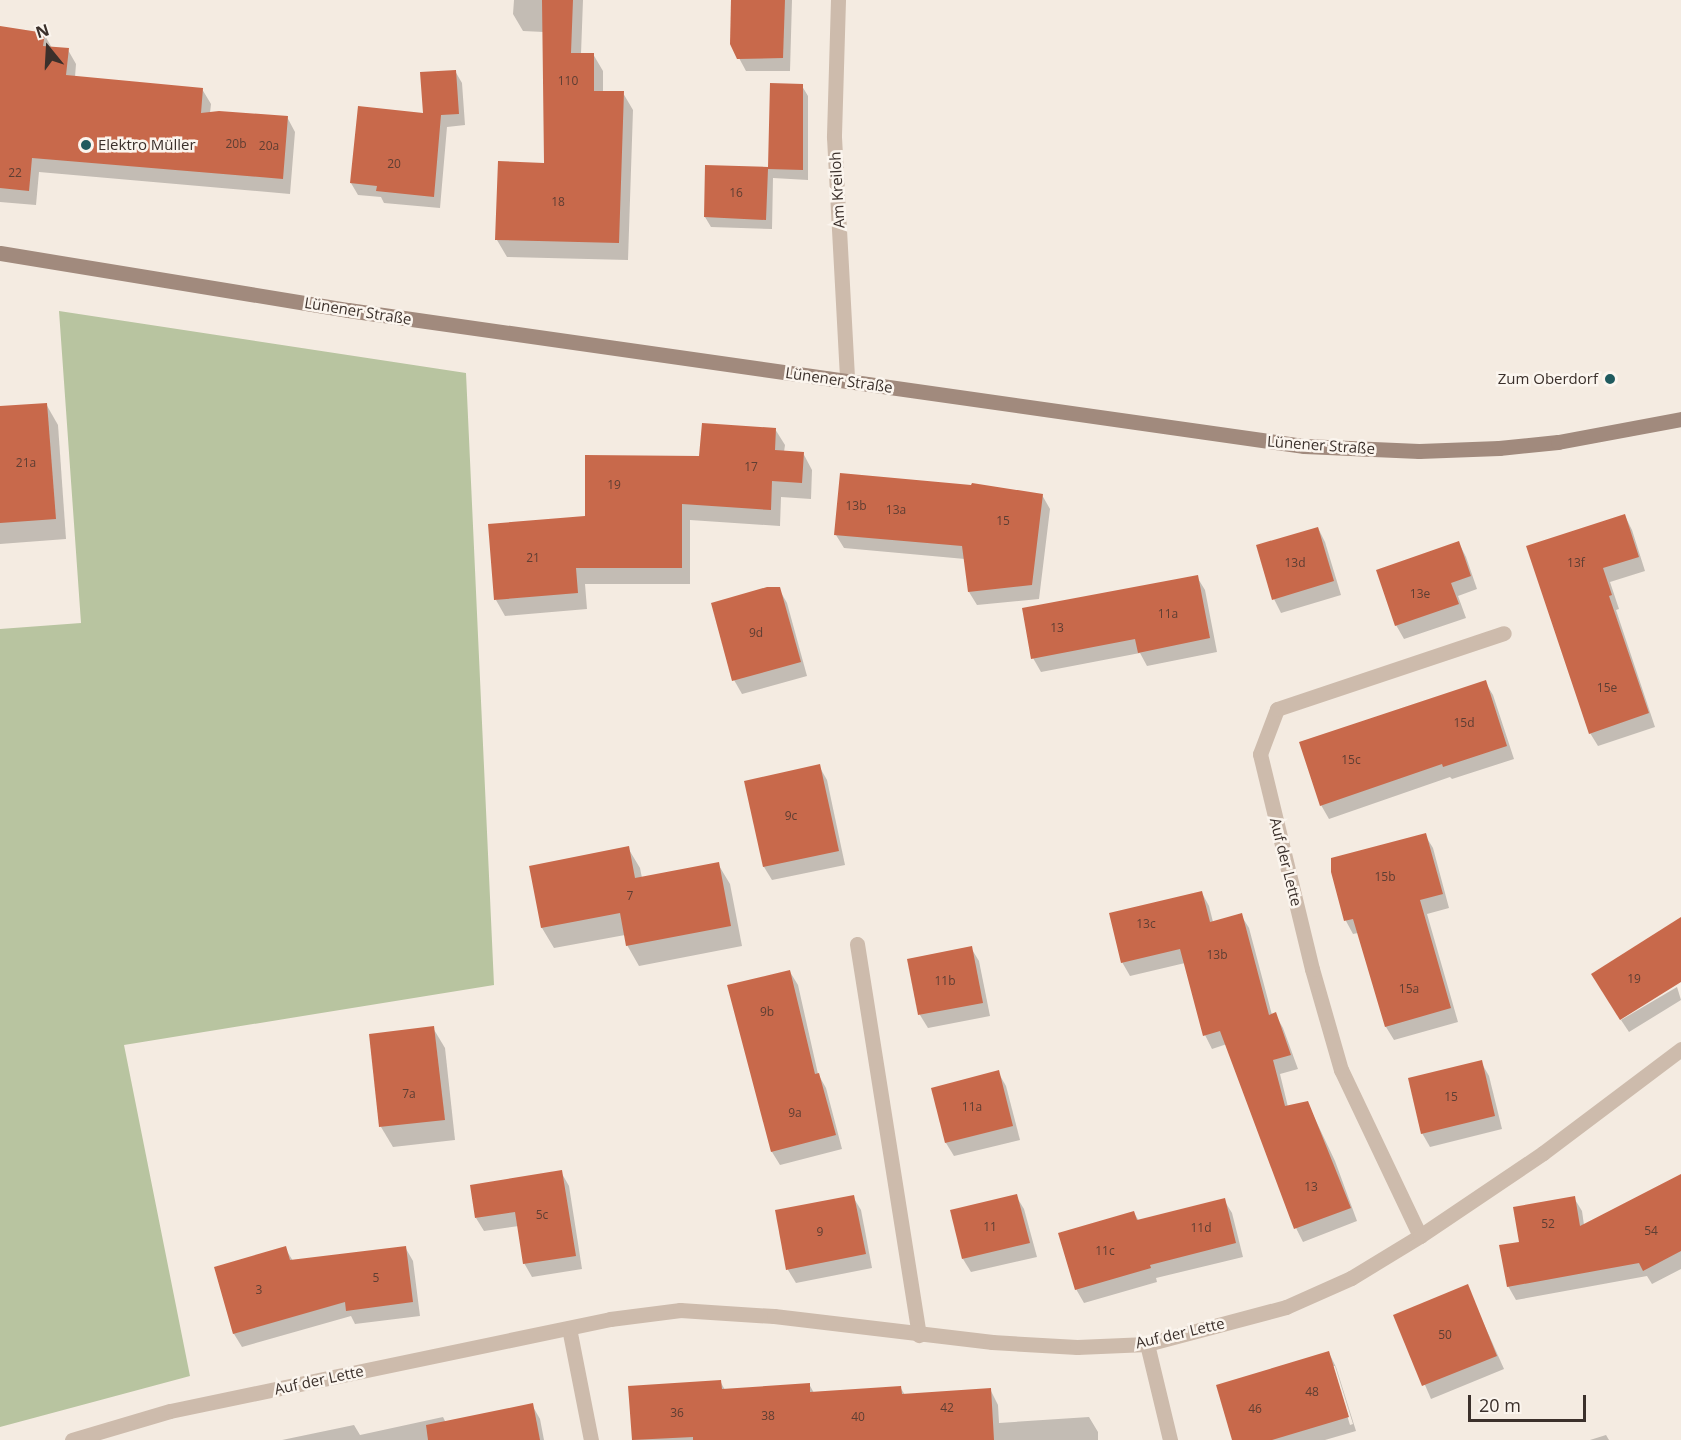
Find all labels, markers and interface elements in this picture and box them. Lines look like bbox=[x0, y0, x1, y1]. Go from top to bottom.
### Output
north arrow bbox=[18, 18, 78, 78]
text: N bbox=[33, 18, 52, 43]
house number: 110 bbox=[558, 74, 578, 88]
place label: Elektro Müller bbox=[98, 136, 196, 154]
house number: 20b bbox=[225, 137, 247, 151]
marker: Elektro Müller bbox=[79, 138, 93, 152]
house number: 20a bbox=[259, 139, 279, 153]
street label: Am Kreiloh bbox=[826, 151, 848, 229]
house number: 20 bbox=[387, 157, 401, 171]
house number: 22 bbox=[8, 166, 22, 180]
house number: 16 bbox=[729, 186, 743, 200]
house number: 18 bbox=[551, 195, 565, 209]
street label: Lünener Straße bbox=[303, 294, 413, 328]
street label: Lünener Straße bbox=[784, 364, 894, 396]
place label: Zum Oberdorf bbox=[1498, 370, 1598, 388]
marker: Zum Oberdorf bbox=[1603, 372, 1617, 386]
street label: Lünener Straße bbox=[1266, 432, 1376, 458]
house number: 21a bbox=[16, 456, 36, 470]
house number: 17 bbox=[744, 460, 758, 474]
house number: 19 bbox=[607, 478, 621, 492]
house number: 13b bbox=[845, 499, 867, 513]
house number: 13a bbox=[886, 503, 906, 517]
house number: 15 bbox=[996, 514, 1010, 528]
house number: 21 bbox=[526, 551, 540, 565]
house number: 13d bbox=[1284, 556, 1306, 570]
house number: 13f bbox=[1567, 556, 1585, 570]
house number: 13e bbox=[1410, 587, 1430, 601]
house number: 11a bbox=[1158, 607, 1178, 621]
house number: 13 bbox=[1050, 621, 1064, 635]
house number: 9d bbox=[749, 626, 763, 640]
house number: 15e bbox=[1597, 681, 1617, 695]
house number: 15d bbox=[1453, 716, 1475, 730]
house number: 15c bbox=[1341, 753, 1361, 767]
house number: 9c bbox=[785, 809, 797, 823]
street label: Auf der Lette bbox=[1266, 816, 1306, 908]
house number: 15b bbox=[1374, 870, 1396, 884]
house number: 7 bbox=[627, 889, 633, 903]
house number: 13c bbox=[1136, 917, 1156, 931]
house number: 13b bbox=[1206, 948, 1228, 962]
house number: 19 bbox=[1627, 972, 1641, 986]
house number: 11b bbox=[934, 974, 956, 988]
house number: 15a bbox=[1399, 982, 1419, 996]
house number: 9b bbox=[760, 1005, 774, 1019]
house number: 7a bbox=[402, 1087, 416, 1101]
house number: 15 bbox=[1444, 1090, 1458, 1104]
house number: 11a bbox=[962, 1100, 982, 1114]
house number: 9a bbox=[788, 1106, 802, 1120]
house number: 13 bbox=[1304, 1180, 1318, 1194]
house number: 5c bbox=[536, 1208, 548, 1222]
house number: 52 bbox=[1541, 1217, 1555, 1231]
house number: 11 bbox=[983, 1220, 997, 1234]
house number: 11d bbox=[1190, 1221, 1212, 1235]
house number: 54 bbox=[1644, 1224, 1658, 1238]
house number: 9 bbox=[817, 1225, 823, 1239]
house number: 11c bbox=[1095, 1244, 1115, 1258]
house number: 5 bbox=[373, 1271, 379, 1285]
house number: 3 bbox=[256, 1283, 262, 1297]
street label: Auf der Lette bbox=[1134, 1314, 1226, 1352]
house number: 50 bbox=[1438, 1328, 1452, 1342]
street label: Auf der Lette bbox=[273, 1362, 365, 1398]
scale bar bbox=[1471, 1383, 1590, 1421]
house number: 48 bbox=[1305, 1385, 1319, 1399]
text: 20 m bbox=[1479, 1393, 1521, 1417]
house number: 42 bbox=[940, 1401, 954, 1415]
house number: 46 bbox=[1248, 1402, 1262, 1416]
house number: 36 bbox=[670, 1406, 684, 1420]
house number: 38 bbox=[761, 1409, 775, 1423]
house number: 40 bbox=[851, 1410, 865, 1424]

